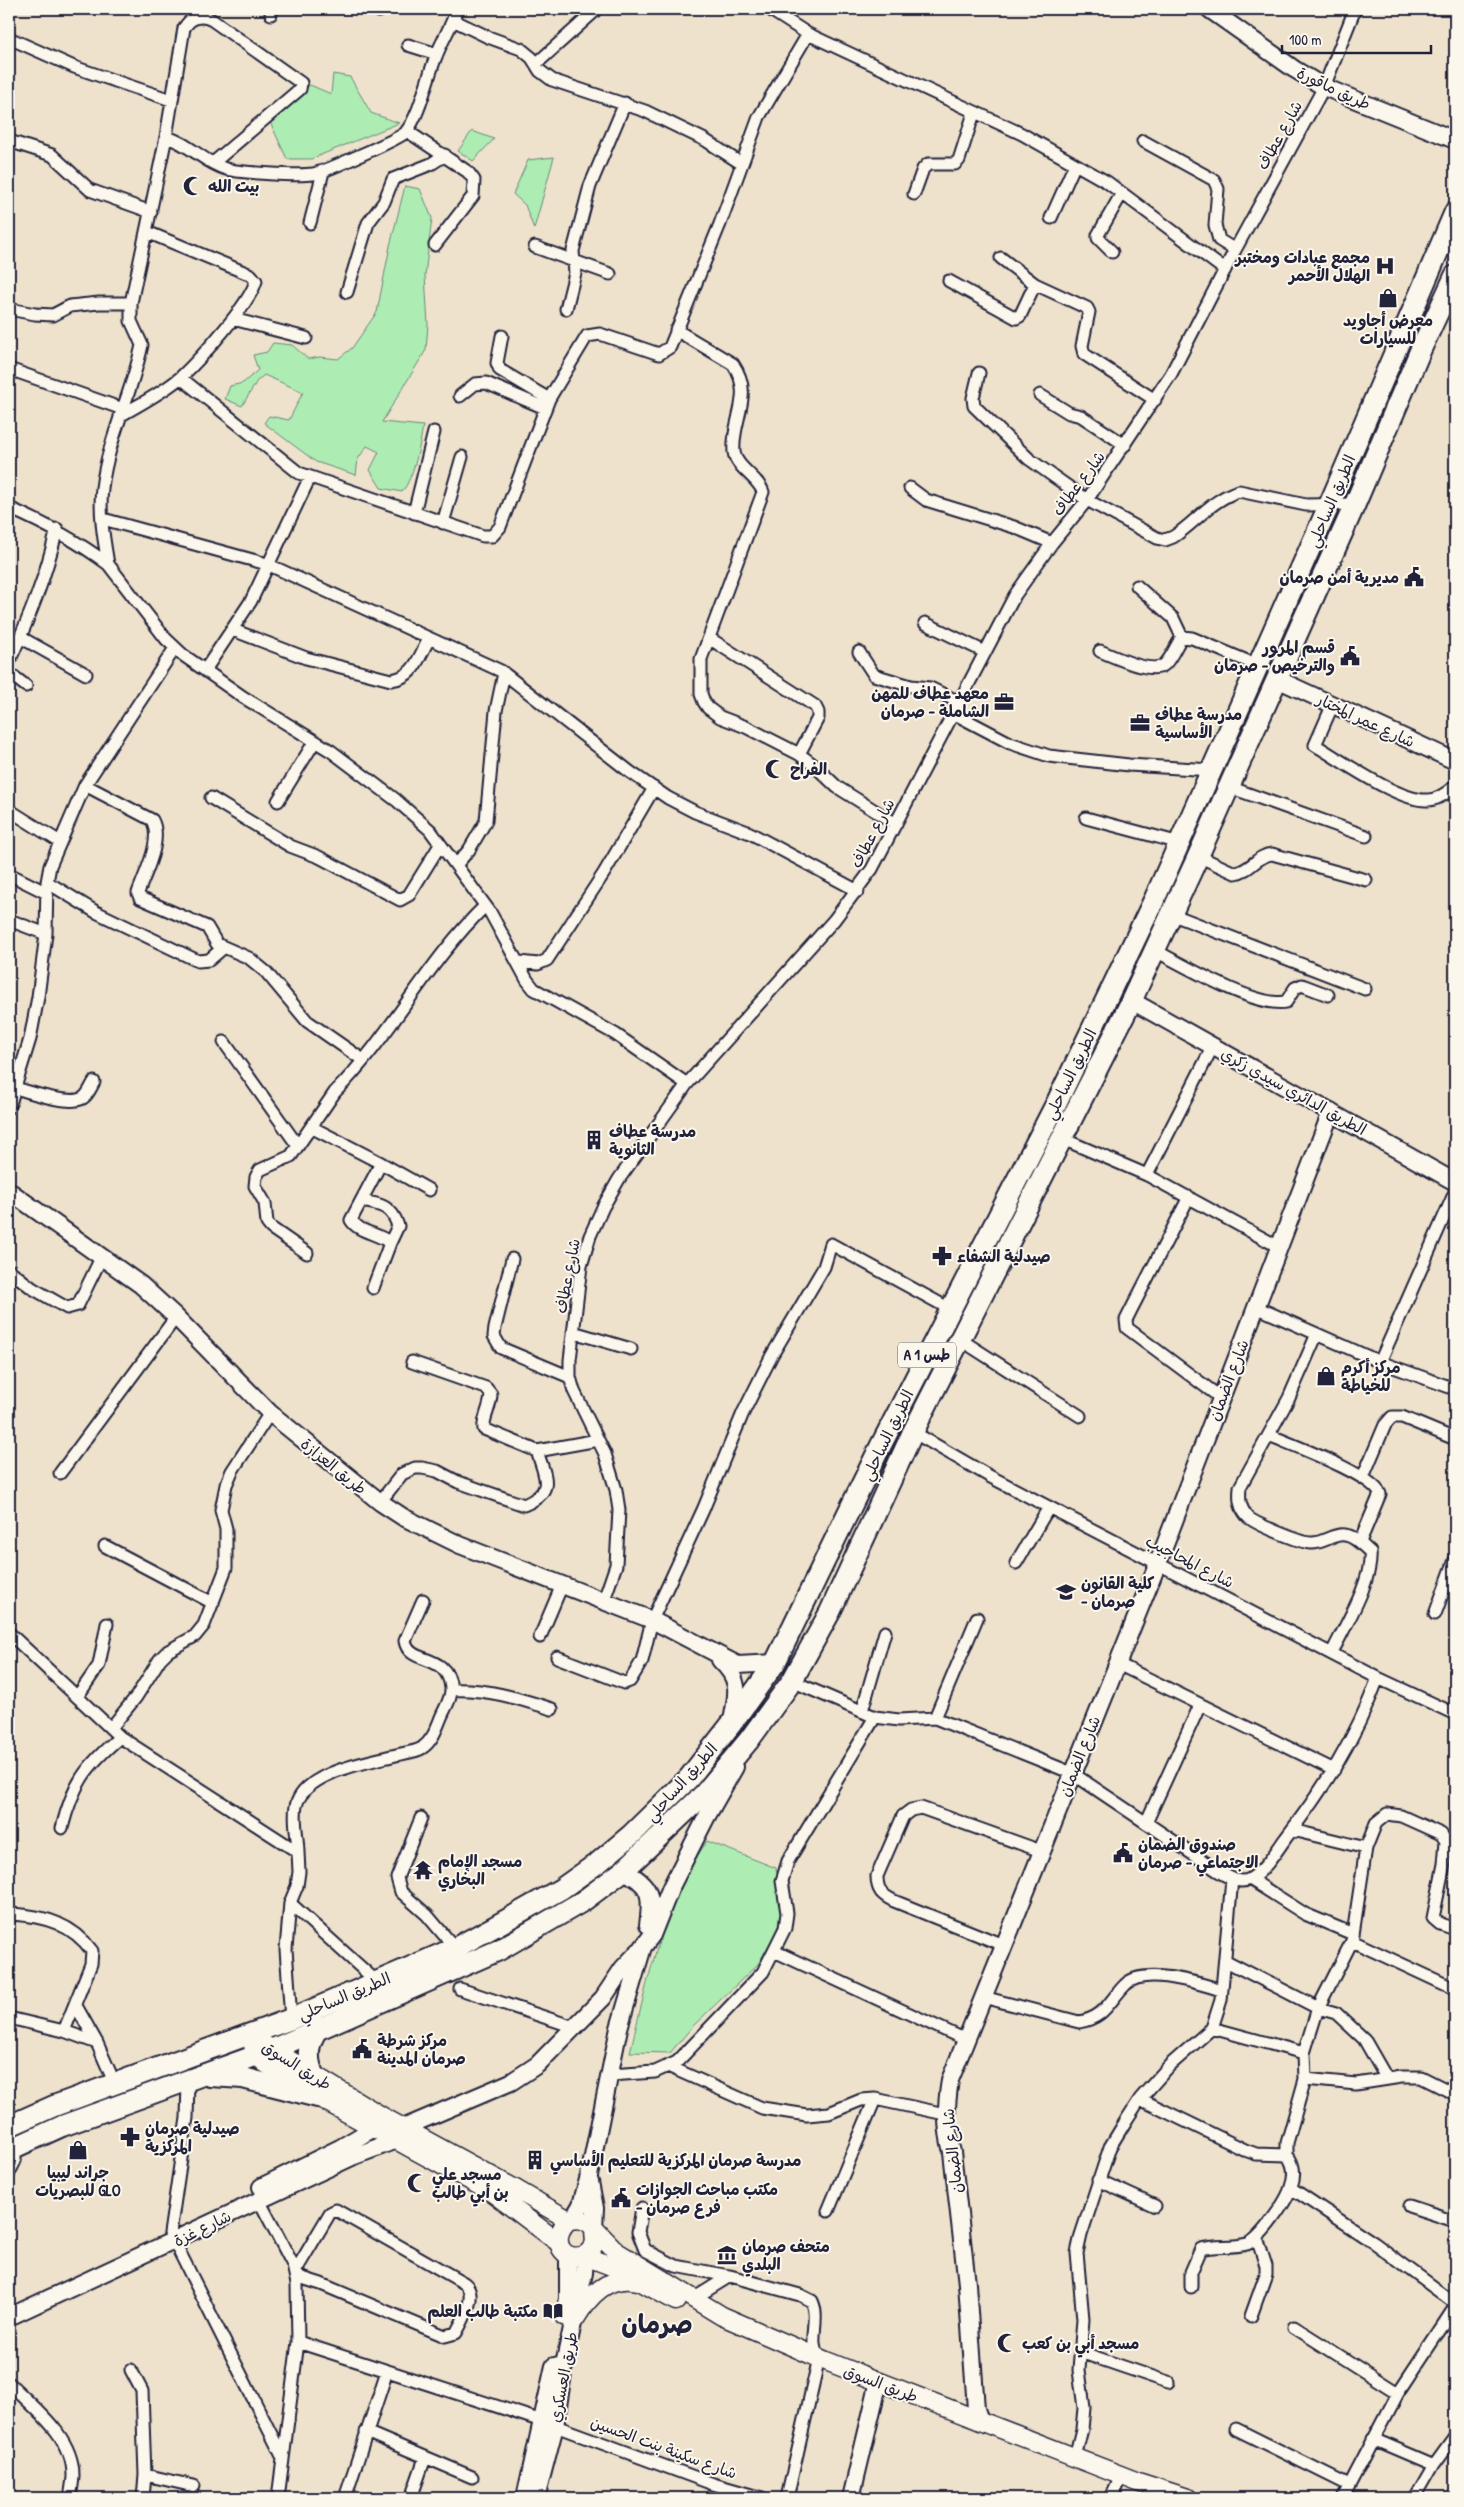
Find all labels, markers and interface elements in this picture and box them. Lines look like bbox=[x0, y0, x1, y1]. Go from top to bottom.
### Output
scale bar bbox=[1282, 22, 1430, 54]
text: 100 m bbox=[1289, 29, 1322, 50]
street label: طريق ماقورة bbox=[1293, 61, 1375, 115]
street label: شارع عطاف bbox=[1251, 97, 1308, 174]
mosque icon: بيت الله bbox=[182, 175, 204, 197]
place label: بيت الله bbox=[208, 175, 259, 197]
place label: مجمع عيادات ومختبر الهلال الأحمر bbox=[1233, 246, 1370, 286]
hospital icon: مجمع عيادات ومختبر الهلال الأحمر bbox=[1374, 255, 1396, 277]
shop icon: معرض أجاويد للسيارات bbox=[1377, 287, 1399, 309]
place label: معرض أجاويد للسيارات bbox=[1343, 309, 1433, 349]
street label: شارع عطاف bbox=[1046, 446, 1110, 521]
street label: الطريق الساحلي bbox=[1302, 451, 1364, 552]
place label: مديرية أمن صرمان bbox=[1280, 566, 1399, 588]
public building icon: مديرية أمن صرمان bbox=[1403, 566, 1425, 588]
place label: قسم المرور والترخيص - صرمان bbox=[1214, 636, 1335, 676]
public building icon: قسم المرور والترخيص - صرمان bbox=[1339, 645, 1361, 667]
place label: معهد عطاف للمهن الشاملة - صرمان bbox=[871, 682, 989, 722]
street label: شارع عمر المختار bbox=[1311, 687, 1419, 753]
office icon: معهد عطاف للمهن الشاملة - صرمان bbox=[993, 691, 1015, 713]
place label: مدرسة عطاف الأساسية bbox=[1155, 703, 1242, 743]
office icon: مدرسة عطاف الأساسية bbox=[1129, 712, 1151, 734]
mosque icon: الفراح bbox=[764, 758, 786, 780]
place label: الفراح bbox=[790, 758, 827, 780]
street label: شارع عطاف bbox=[844, 794, 900, 872]
street label: الطريق الساحلي bbox=[1038, 1025, 1105, 1125]
street label: الطريق الدائري سيدي زكري bbox=[1217, 1042, 1371, 1141]
place label: مدرسة عطاف الثانوية bbox=[609, 1120, 696, 1161]
building icon: مدرسة عطاف الثانوية bbox=[583, 1129, 605, 1151]
street label: شارع عطاف bbox=[549, 1237, 586, 1316]
pharmacy icon: صيدلية الشفاء bbox=[931, 1245, 953, 1267]
place label: صيدلية الشفاء bbox=[957, 1245, 1051, 1267]
street label: شارع الضمان bbox=[1202, 1336, 1255, 1424]
road number: A 1 طس bbox=[898, 1342, 956, 1368]
place label: مركز أكرم للخياطة bbox=[1341, 1356, 1401, 1396]
shop icon: مركز أكرم للخياطة bbox=[1315, 1365, 1337, 1387]
street label: الطريق الساحلي bbox=[855, 1386, 922, 1486]
street label: طريق العزازة bbox=[296, 1433, 372, 1499]
street label: شارع المحاجيب bbox=[1142, 1529, 1238, 1594]
place label: كلية القانون - صرمان bbox=[1081, 1572, 1154, 1612]
school or university icon: كلية القانون - صرمان bbox=[1055, 1581, 1077, 1603]
street label: شارع الضمان bbox=[1053, 1712, 1106, 1800]
street label: الطريق الساحلي bbox=[640, 1738, 725, 1829]
place label: صندوق الضمان الاجتماعي - صرمان bbox=[1138, 1833, 1258, 1877]
public building icon: صندوق الضمان الاجتماعي - صرمان bbox=[1112, 1842, 1134, 1864]
place label: مسجد الإمام البخاري bbox=[438, 1850, 522, 1892]
temple icon: مسجد الإمام البخاري bbox=[412, 1859, 434, 1881]
street label: الطريق الساحلي bbox=[294, 1967, 395, 2029]
place label: مركز شرطة صرمان المدينة bbox=[377, 2029, 466, 2069]
street label: طريق السوق bbox=[258, 2035, 336, 2095]
public building icon: مركز شرطة صرمان المدينة bbox=[351, 2038, 373, 2060]
street label: شارع الضمان bbox=[937, 2107, 968, 2195]
place label: صيدلية صرمان المركزية bbox=[145, 2117, 240, 2157]
pharmacy icon: صيدلية صرمان المركزية bbox=[119, 2126, 141, 2148]
shop icon: جراند ليبيا للبصريات GLO bbox=[67, 2139, 89, 2161]
building icon: مدرسة صرمان المركزية للتعليم الأساسي bbox=[524, 2149, 546, 2171]
place label: مدرسة صرمان المركزية للتعليم الأساسي bbox=[550, 2149, 802, 2175]
place label: جراند ليبيا للبصريات GLO bbox=[35, 2161, 121, 2201]
place label: مسجد علي بن أبي طالب bbox=[432, 2163, 509, 2207]
mosque icon: مسجد علي بن أبي طالب bbox=[406, 2172, 428, 2194]
place label: مكتب مباحث الجوازات - فرع صرمان bbox=[636, 2178, 778, 2219]
public building icon: مكتب مباحث الجوازات - فرع صرمان bbox=[610, 2187, 632, 2209]
street label: شارع غزة bbox=[169, 2205, 235, 2252]
place label: متحف صرمان البلدي bbox=[742, 2235, 830, 2277]
museum icon: متحف صرمان البلدي bbox=[716, 2244, 738, 2266]
place label: مكتبة طالب العلم bbox=[427, 2300, 538, 2324]
library icon: مكتبة طالب العلم bbox=[542, 2300, 564, 2322]
district label: صرمان bbox=[621, 2306, 693, 2341]
street label: طريق العسكري bbox=[543, 2330, 584, 2424]
mosque icon: مسجد أبي بن كعب bbox=[996, 2332, 1018, 2354]
place label: مسجد أبي بن كعب bbox=[1022, 2332, 1139, 2358]
street label: طريق السوق bbox=[841, 2359, 921, 2407]
street label: شارع سكينة بنت الحسين bbox=[587, 2410, 740, 2485]

